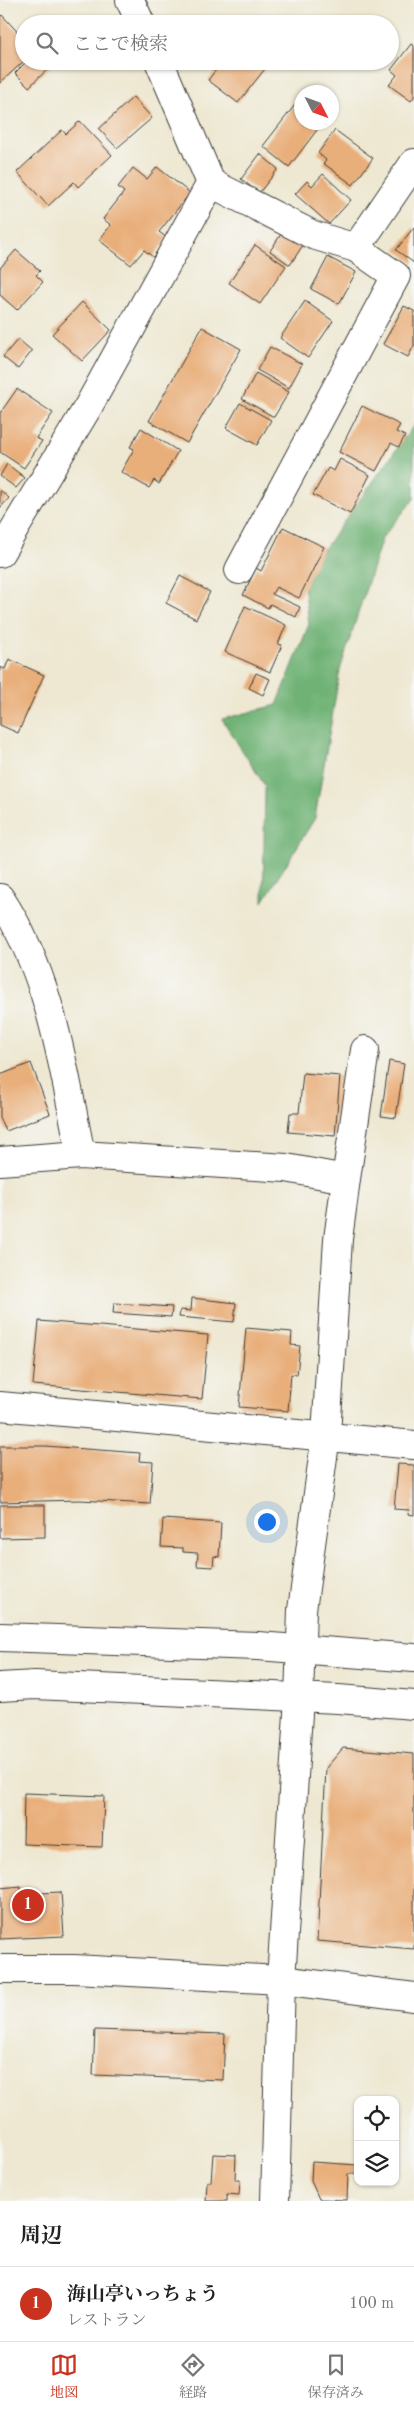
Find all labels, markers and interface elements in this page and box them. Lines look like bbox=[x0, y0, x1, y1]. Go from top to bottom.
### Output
search box bbox=[15, 15, 399, 70]
icon: search bbox=[33, 29, 61, 57]
text: ここで検索 bbox=[73, 36, 168, 55]
north arrow bbox=[294, 85, 339, 130]
your location bbox=[254, 1509, 280, 1535]
pin: 1 bbox=[12, 1886, 44, 1924]
map controls bbox=[354, 2096, 399, 2186]
button: locate bbox=[354, 2096, 399, 2141]
button: layers bbox=[354, 2141, 399, 2186]
text: 周辺 bbox=[20, 2226, 62, 2247]
text: 海山亭いっちょう bbox=[67, 2286, 219, 2305]
text: 1 bbox=[31, 2296, 41, 2312]
text: 100 m bbox=[349, 2296, 394, 2312]
text: レストラン bbox=[67, 2313, 147, 2329]
tab: 地図 bbox=[50, 2351, 78, 2402]
tab: 経路 bbox=[179, 2351, 207, 2402]
tab: 保存済み bbox=[308, 2351, 364, 2402]

